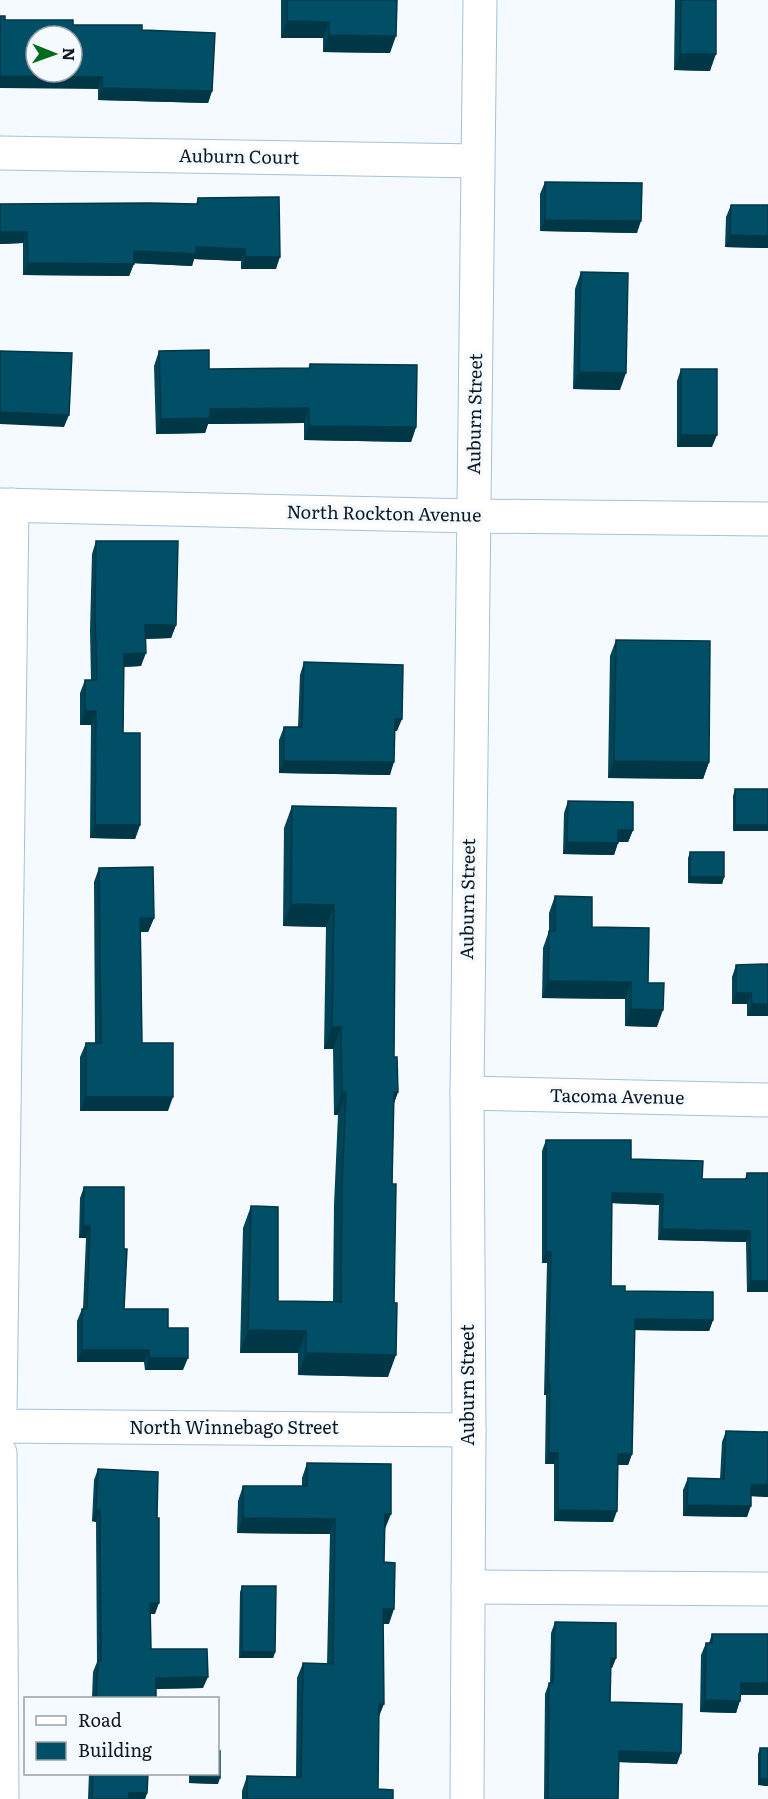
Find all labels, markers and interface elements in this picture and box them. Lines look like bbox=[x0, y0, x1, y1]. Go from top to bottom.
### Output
north arrow bbox=[24, 24, 84, 84]
text: N bbox=[58, 47, 82, 61]
street label: Auburn Court bbox=[179, 141, 300, 170]
street label: Auburn Street bbox=[459, 352, 488, 475]
street label: North Rockton Avenue bbox=[286, 497, 482, 528]
street label: Auburn Street bbox=[452, 837, 481, 960]
street label: Tacoma Avenue bbox=[549, 1081, 685, 1110]
street label: Auburn Street bbox=[453, 1324, 480, 1446]
street label: North Winnebago Street bbox=[129, 1413, 339, 1440]
legend bbox=[24, 1697, 219, 1775]
text: Road bbox=[78, 1706, 122, 1733]
text: Building bbox=[78, 1736, 153, 1763]

